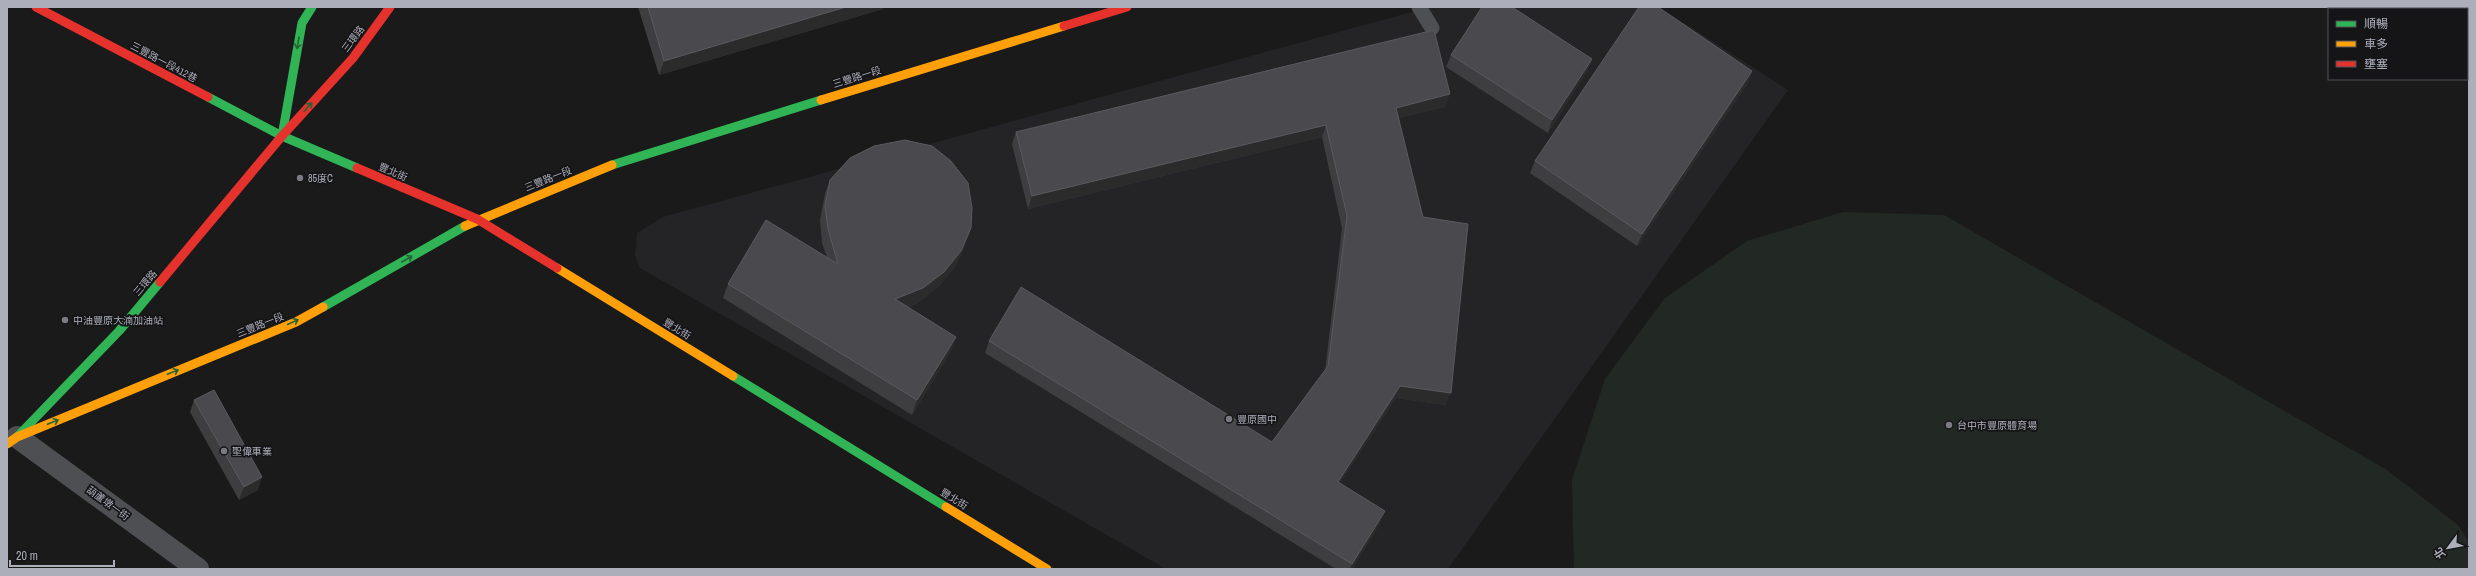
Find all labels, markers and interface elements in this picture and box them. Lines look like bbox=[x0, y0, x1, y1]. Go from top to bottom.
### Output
legend bbox=[2328, 8, 2468, 80]
text: 順暢 bbox=[2364, 16, 2388, 32]
street label: 三環路 bbox=[339, 23, 367, 55]
one-way arrow bbox=[294, 36, 302, 49]
text: 車多 bbox=[2364, 36, 2388, 52]
street label: 三豐路一段412巷 bbox=[128, 39, 200, 85]
text: 壅塞 bbox=[2364, 56, 2388, 72]
street label: 三豐路一段 bbox=[831, 63, 883, 91]
one-way arrow bbox=[303, 103, 312, 113]
street label: 豐北街 bbox=[377, 160, 409, 184]
street label: 三豐路一段 bbox=[522, 164, 574, 194]
place label: 85度C bbox=[308, 172, 333, 185]
marker: 85度C bbox=[295, 173, 305, 183]
one-way arrow bbox=[401, 254, 413, 262]
street label: 三環路 bbox=[130, 267, 160, 299]
street label: 三豐路一段 bbox=[234, 310, 286, 340]
place label: 中油豐原大湳加油站 bbox=[73, 314, 163, 327]
marker: 中油豐原大湳加油站 bbox=[60, 315, 70, 325]
street label: 豐北街 bbox=[661, 316, 693, 342]
one-way arrow bbox=[287, 318, 299, 325]
one-way arrow bbox=[167, 368, 179, 376]
place label: 豐原國中 bbox=[1237, 413, 1277, 426]
marker: 豐原國中 bbox=[1224, 414, 1234, 424]
one-way arrow bbox=[47, 418, 59, 425]
place label: 台中市豐原體育場 bbox=[1957, 419, 2037, 432]
marker: 台中市豐原體育場 bbox=[1944, 420, 1954, 430]
place label: 聖偉車業 bbox=[232, 445, 272, 458]
marker: 聖偉車業 bbox=[219, 446, 229, 456]
street label: 葫蘆墩一街 bbox=[84, 483, 132, 523]
street label: 豐北街 bbox=[938, 486, 970, 512]
north arrow bbox=[2428, 528, 2468, 568]
scale bar bbox=[10, 542, 114, 568]
text: 北 bbox=[2431, 545, 2448, 562]
text: 20 m bbox=[16, 548, 38, 564]

